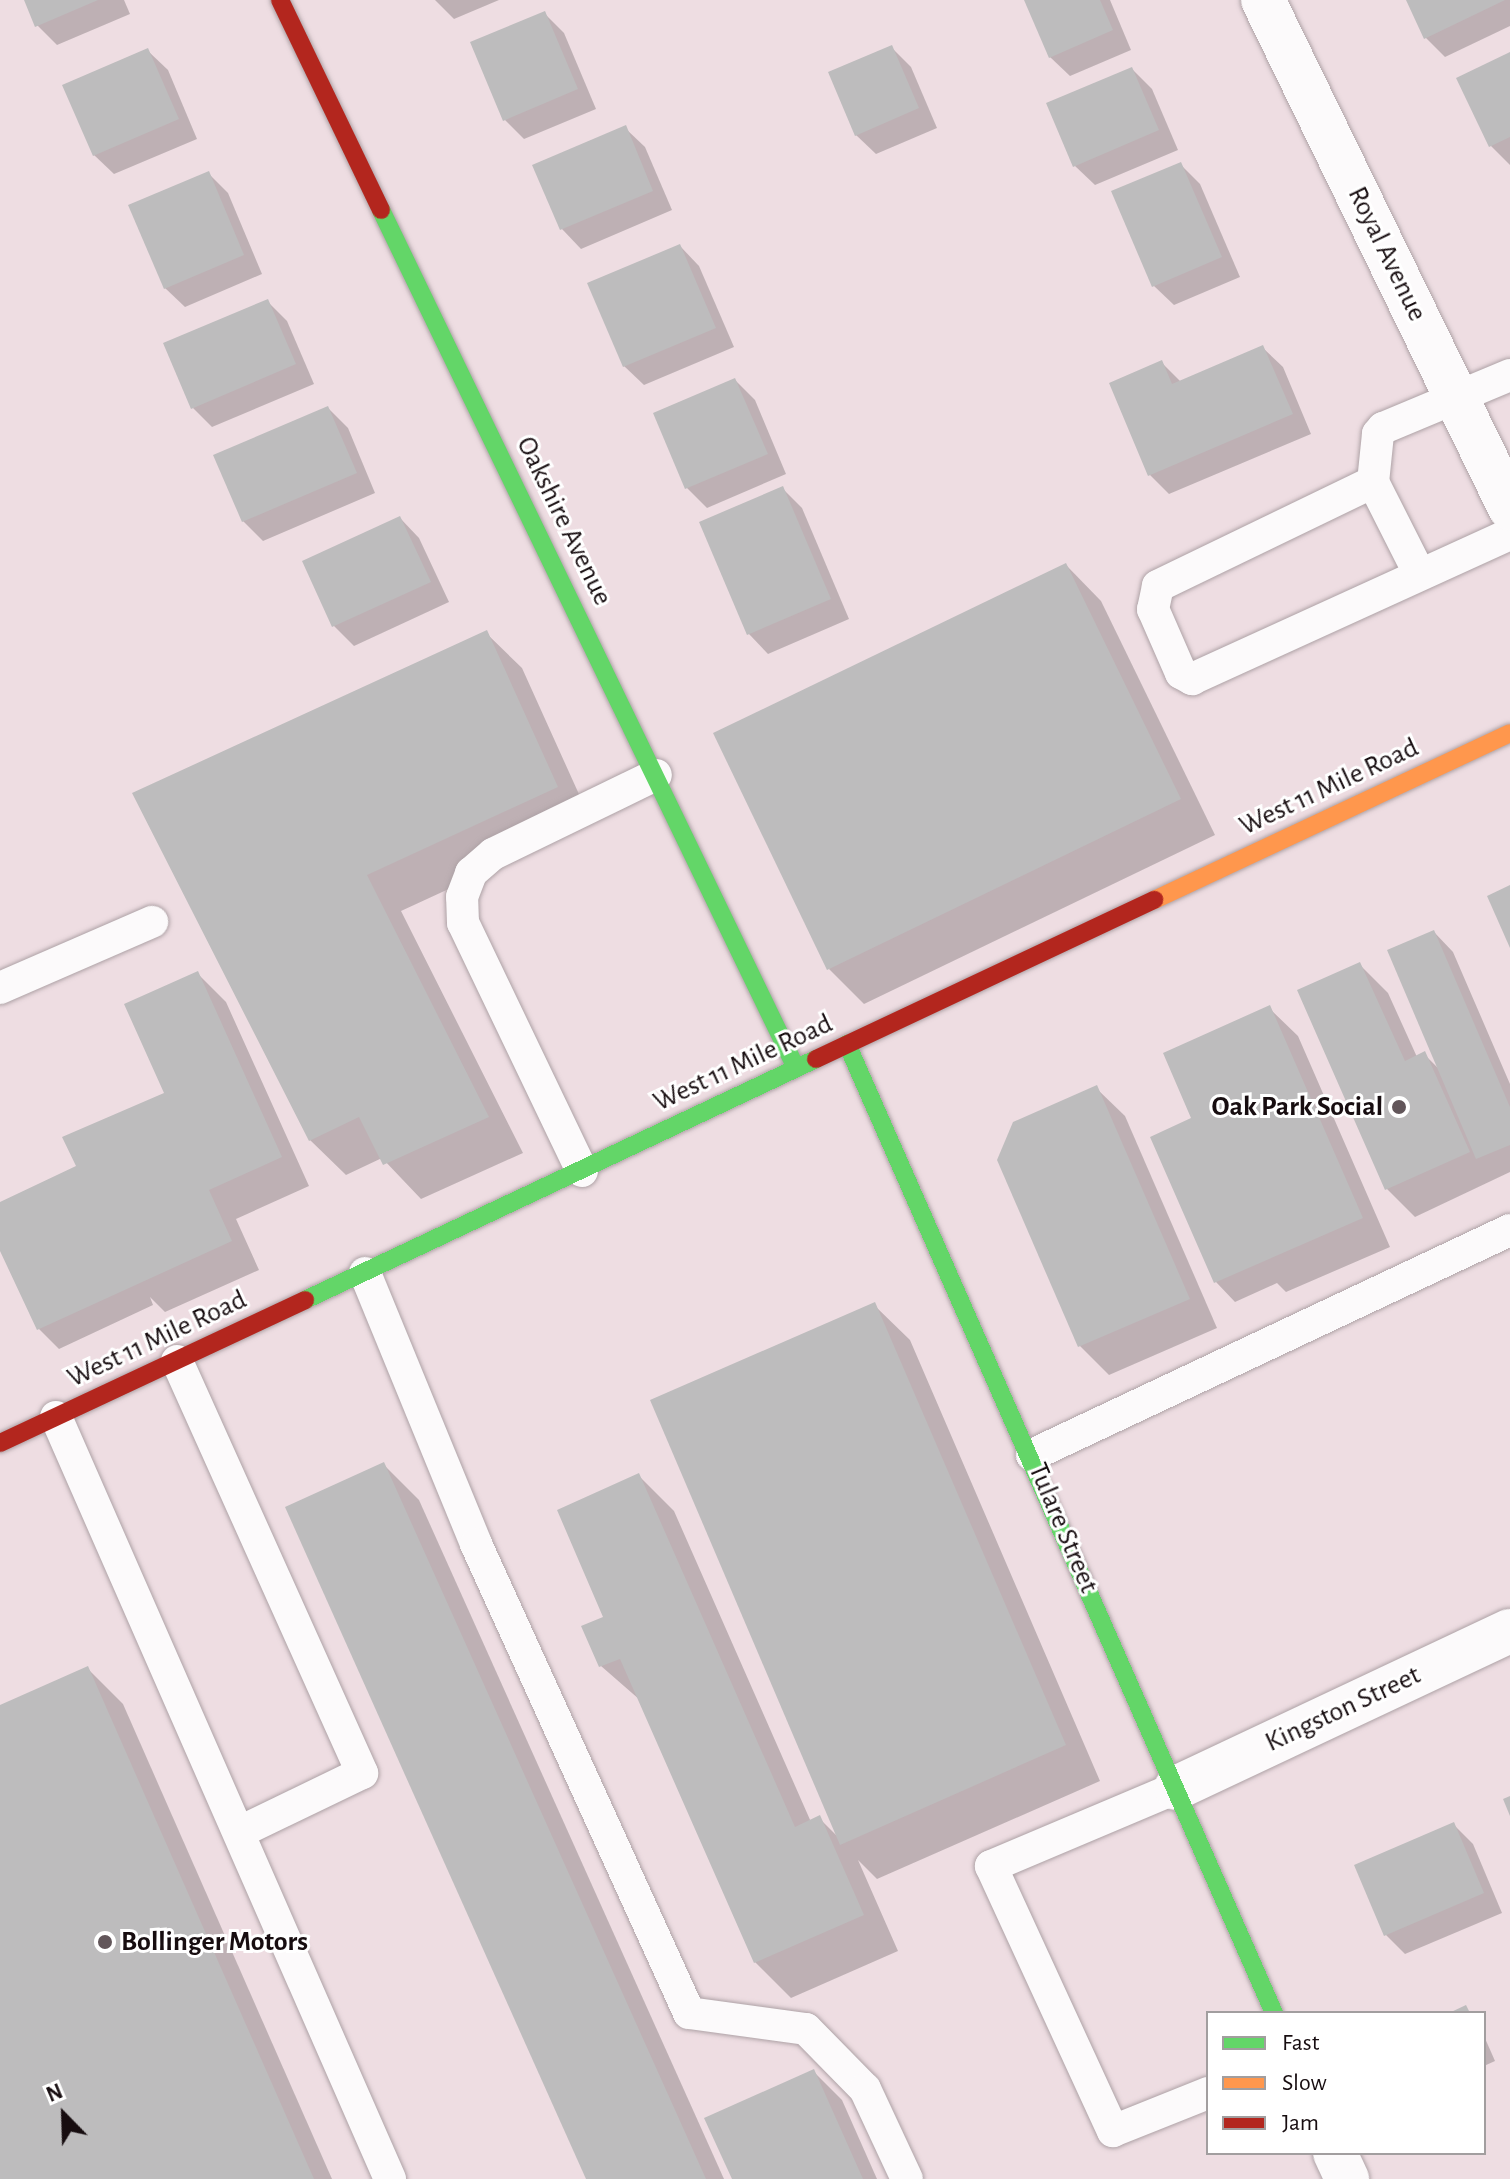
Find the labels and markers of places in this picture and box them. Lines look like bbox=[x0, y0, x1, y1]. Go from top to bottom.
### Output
place label: Oak Park Social bbox=[1212, 1090, 1383, 1124]
marker: Oak Park Social bbox=[1390, 1098, 1408, 1116]
place label: Bollinger Motors bbox=[121, 1925, 308, 1959]
marker: Bollinger Motors bbox=[96, 1933, 114, 1951]

